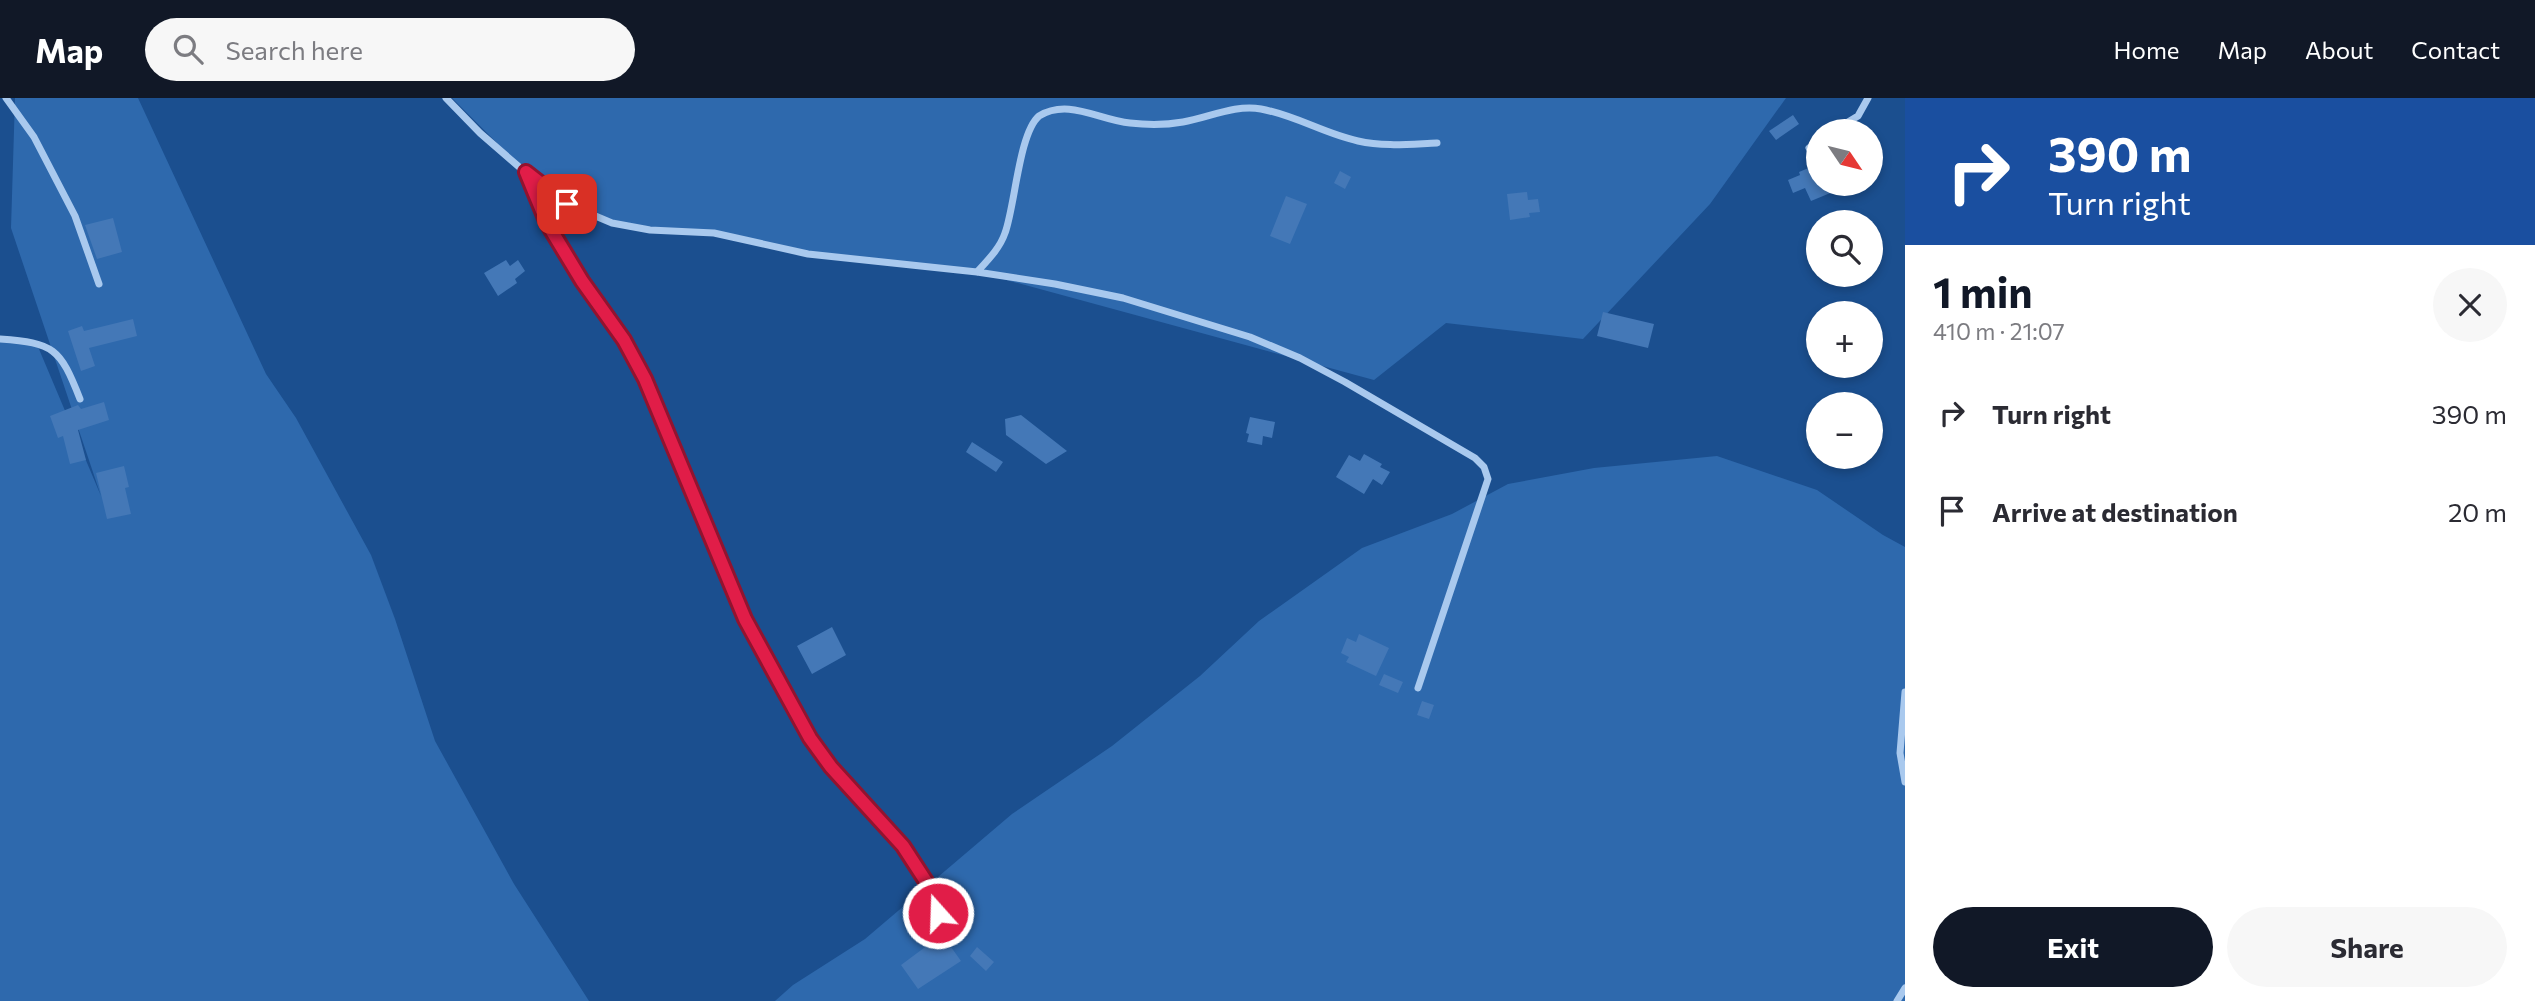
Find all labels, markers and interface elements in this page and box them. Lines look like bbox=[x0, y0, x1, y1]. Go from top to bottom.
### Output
search box bbox=[145, 18, 635, 81]
text: Map bbox=[35, 29, 103, 70]
icon: search bbox=[169, 30, 207, 68]
text: Search here bbox=[225, 34, 363, 65]
text: Home bbox=[2114, 35, 2180, 64]
text: Map bbox=[2218, 35, 2267, 64]
text: About bbox=[2305, 35, 2373, 64]
text: Contact bbox=[2411, 35, 2500, 64]
north arrow bbox=[1806, 119, 1883, 196]
map controls bbox=[1806, 119, 1883, 469]
text: 390 m bbox=[2048, 122, 2191, 182]
icon: right bbox=[1933, 126, 2024, 217]
pin bbox=[537, 174, 597, 234]
text: Turn right bbox=[2048, 182, 2191, 222]
icon: arrive bbox=[548, 185, 586, 223]
button: search bbox=[1806, 210, 1883, 287]
text: 1 min bbox=[1933, 265, 2033, 317]
button: close bbox=[2433, 268, 2507, 342]
button: + bbox=[1806, 301, 1883, 378]
text: 410 m · 21:07 bbox=[1933, 317, 2065, 345]
button: − bbox=[1806, 392, 1883, 469]
icon: right bbox=[1933, 394, 1971, 432]
text: Turn right bbox=[1992, 398, 2111, 429]
text: 390 m bbox=[2432, 398, 2507, 429]
icon: arrive bbox=[1933, 492, 1971, 530]
text: Arrive at destination bbox=[1992, 496, 2238, 527]
text: 20 m bbox=[2448, 496, 2507, 527]
position arrow bbox=[901, 876, 975, 950]
button: Exit bbox=[1933, 907, 2213, 987]
button: Share bbox=[2227, 907, 2507, 987]

